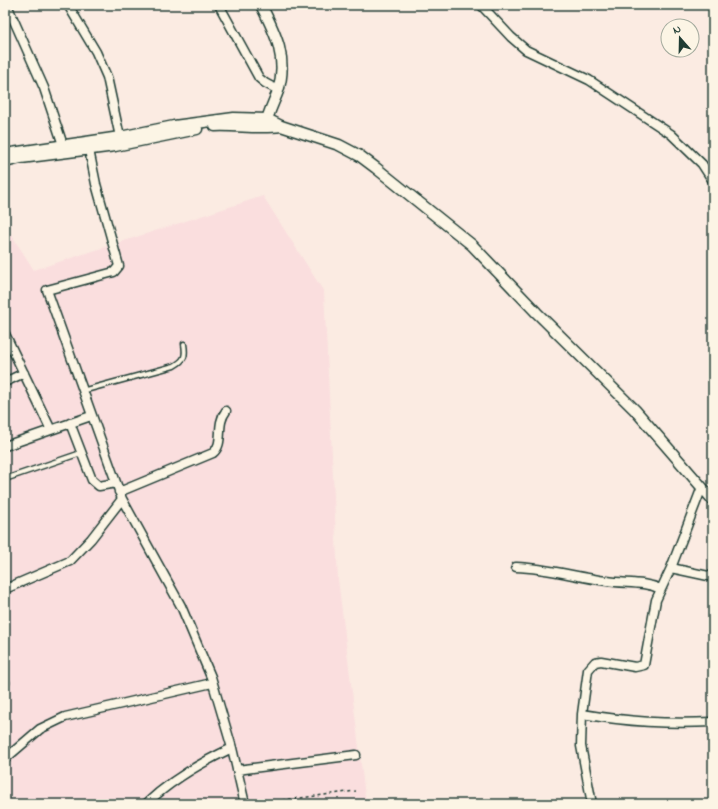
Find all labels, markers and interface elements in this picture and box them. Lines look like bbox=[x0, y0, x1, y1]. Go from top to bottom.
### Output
north arrow bbox=[660, 18, 700, 58]
text: N bbox=[671, 21, 683, 38]

